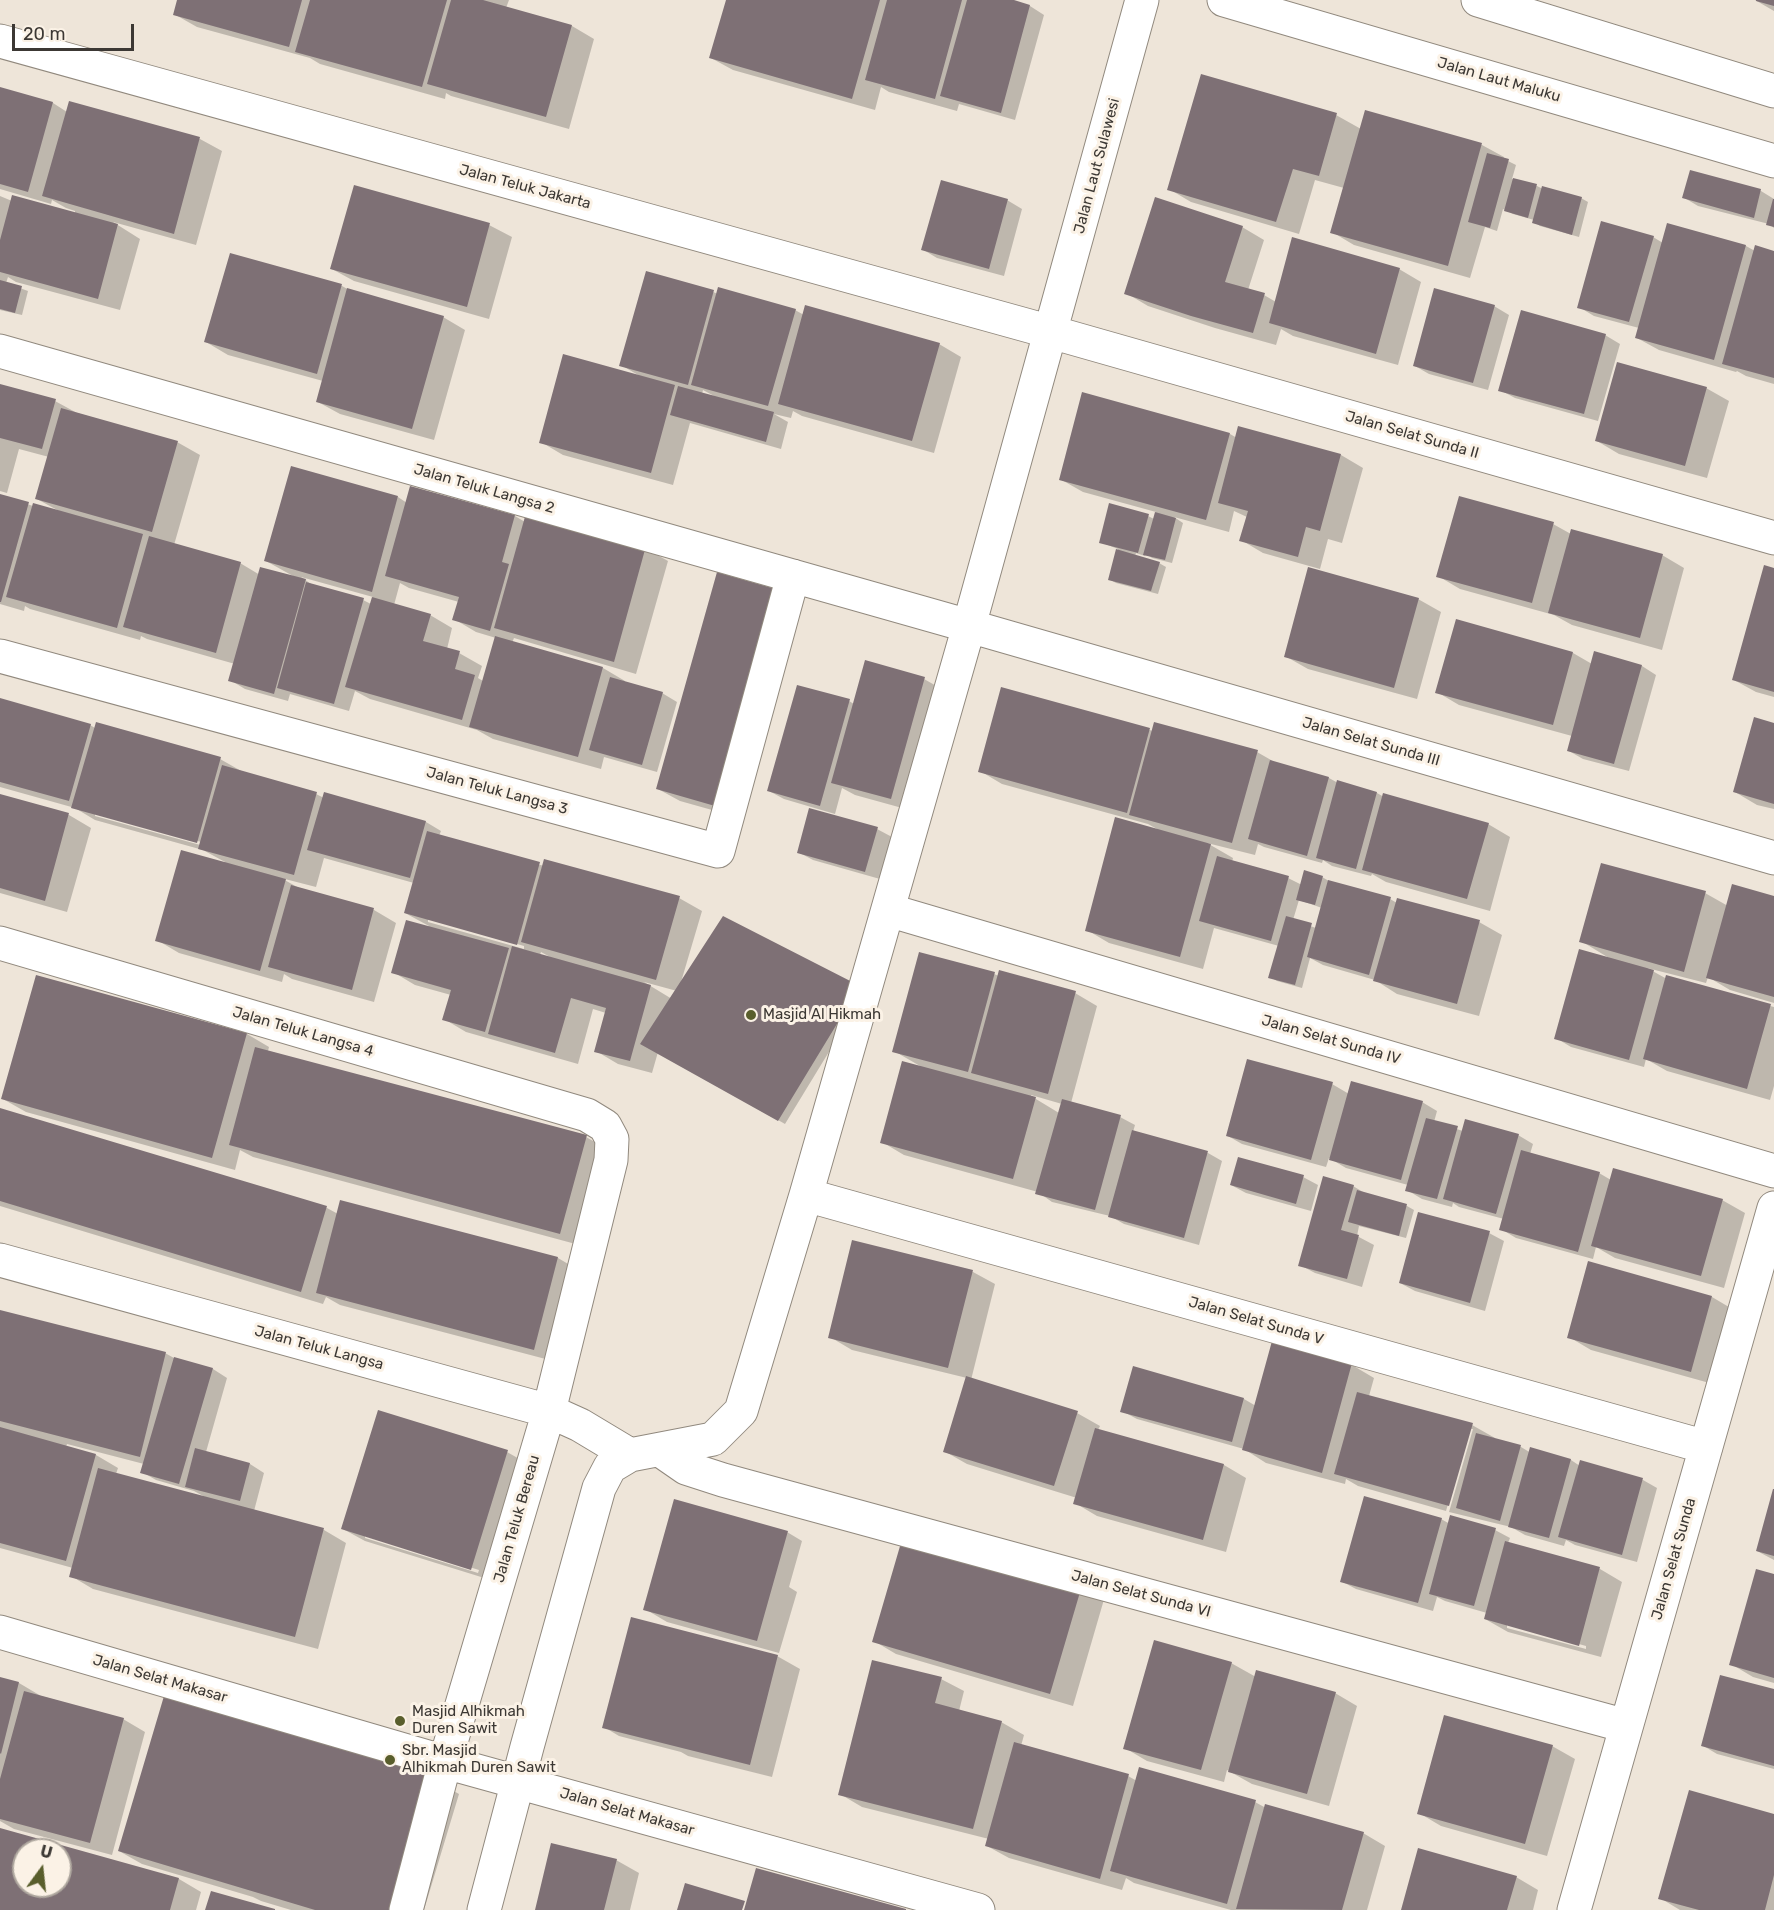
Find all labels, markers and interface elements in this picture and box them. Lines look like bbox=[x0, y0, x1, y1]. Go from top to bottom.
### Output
scale bar bbox=[15, 12, 136, 50]
text: 20 m bbox=[23, 23, 65, 45]
street label: Jalan Laut Maluku bbox=[1435, 54, 1563, 106]
street label: Jalan Laut Sulawesi bbox=[1070, 96, 1124, 236]
street label: Jalan Teluk Jakarta bbox=[457, 161, 593, 213]
street label: Jalan Selat Sunda II bbox=[1343, 407, 1481, 463]
street label: Jalan Teluk Langsa 2 bbox=[412, 460, 556, 518]
street label: Jalan Selat Sunda III bbox=[1300, 714, 1442, 770]
street label: Jalan Teluk Langsa 3 bbox=[424, 763, 570, 819]
street label: Jalan Teluk Langsa 4 bbox=[230, 1003, 376, 1061]
place label: Masjid Al Hikmah bbox=[763, 1006, 881, 1024]
marker: Masjid Al Hikmah bbox=[744, 1008, 758, 1022]
street label: Jalan Selat Sunda IV bbox=[1259, 1012, 1403, 1068]
street label: Jalan Selat Sunda V bbox=[1186, 1293, 1326, 1349]
street label: Jalan Teluk Langsa bbox=[253, 1322, 385, 1374]
street label: Jalan Teluk Bereau bbox=[490, 1453, 544, 1585]
street label: Jalan Selat Sunda bbox=[1648, 1496, 1700, 1622]
street label: Jalan Selat Sunda VI bbox=[1069, 1567, 1213, 1621]
street label: Jalan Selat Makasar bbox=[91, 1651, 229, 1707]
place label: Masjid Alhikmah Duren Sawit bbox=[412, 1703, 525, 1738]
marker: Masjid Alhikmah Duren Sawit bbox=[393, 1714, 407, 1728]
place label: Sbr. Masjid Alhikmah Duren Sawit bbox=[402, 1742, 556, 1777]
marker: Sbr. Masjid Alhikmah Duren Sawit bbox=[383, 1753, 397, 1767]
street label: Jalan Selat Makasar bbox=[558, 1784, 696, 1840]
north arrow bbox=[12, 1838, 72, 1898]
text: U bbox=[38, 1841, 54, 1863]

